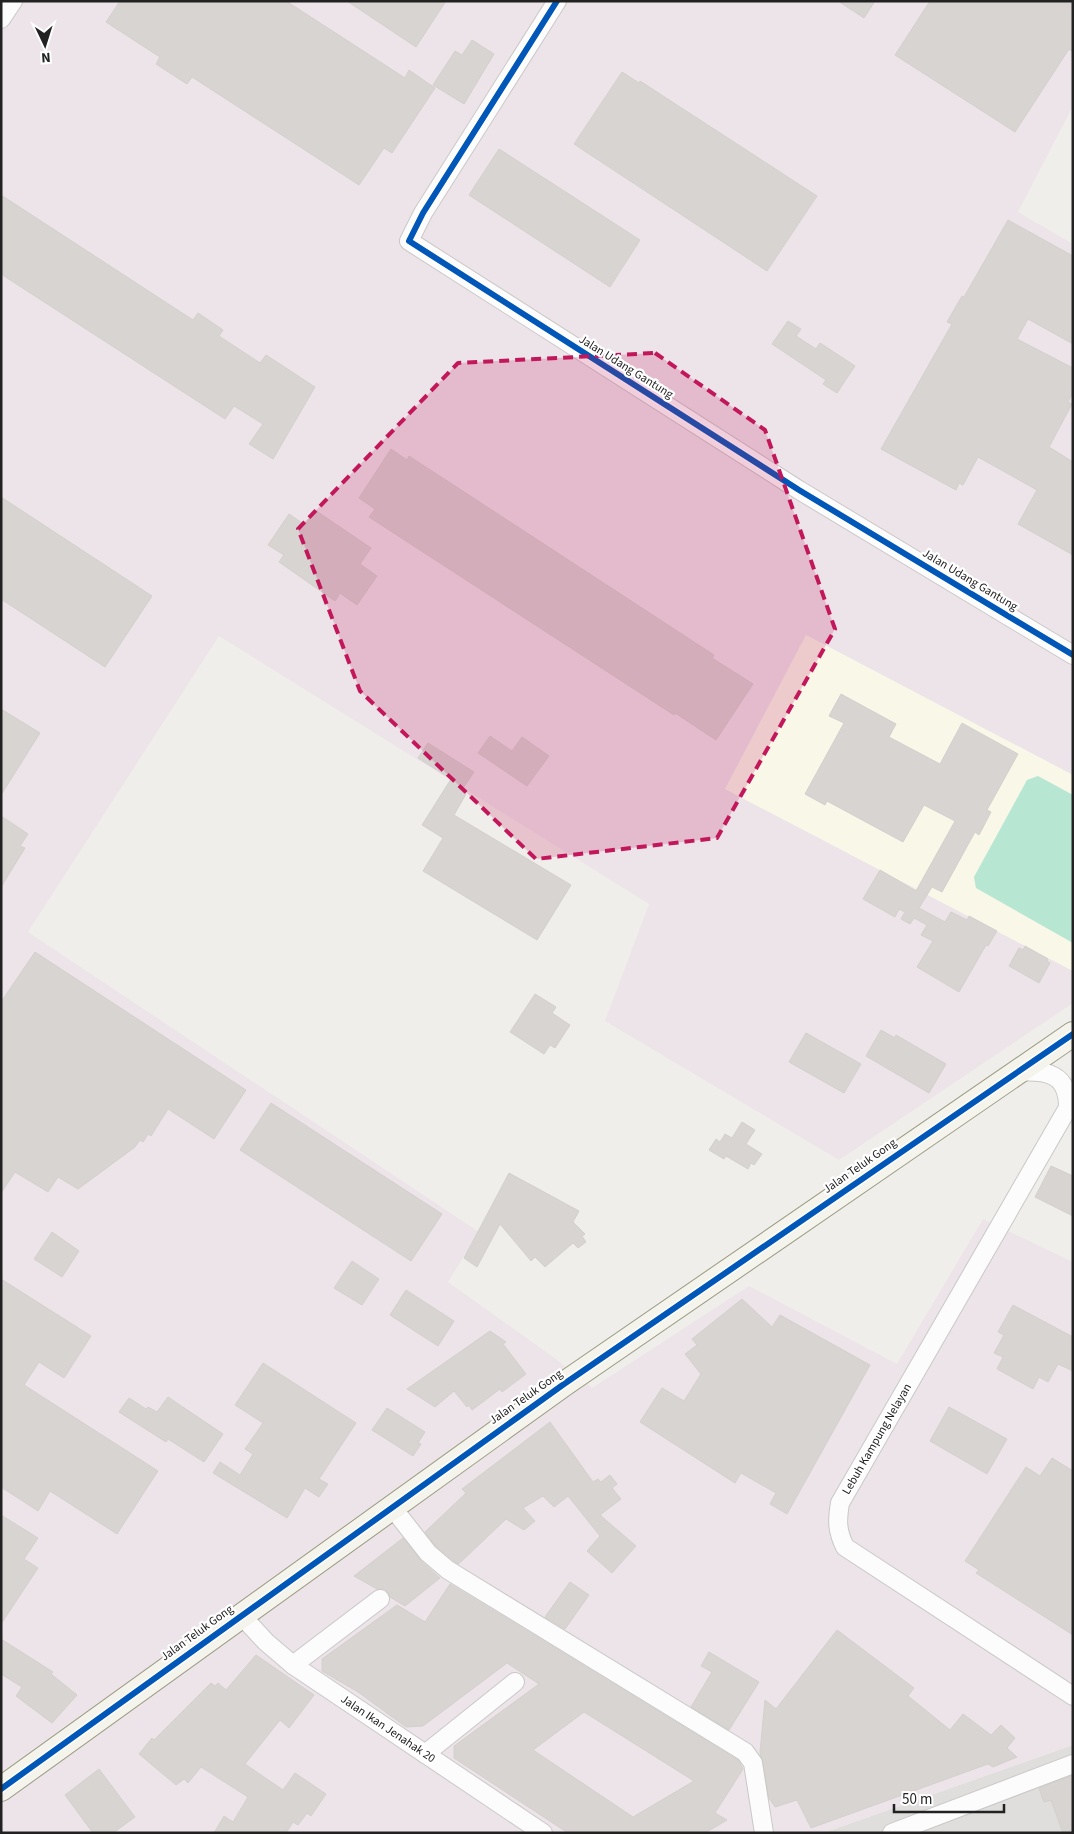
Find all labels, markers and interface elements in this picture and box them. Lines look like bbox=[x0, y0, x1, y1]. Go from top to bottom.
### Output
north arrow bbox=[20, 20, 70, 70]
text: N bbox=[40, 47, 51, 67]
street label: Jalan Udang Gantung bbox=[575, 331, 677, 403]
street label: Jalan Udang Gantung bbox=[919, 545, 1021, 615]
street label: Jalan Teluk Gong bbox=[820, 1134, 900, 1198]
street label: Jalan Teluk Gong bbox=[486, 1365, 566, 1429]
street label: Lebuh Kampung Nelayan bbox=[838, 1380, 916, 1498]
street label: Jalan Teluk Gong bbox=[157, 1601, 237, 1665]
street label: Jalan Ikan Jenahak 20 bbox=[337, 1691, 439, 1767]
scale bar bbox=[894, 1782, 1004, 1814]
text: 50 m bbox=[902, 1789, 932, 1810]

